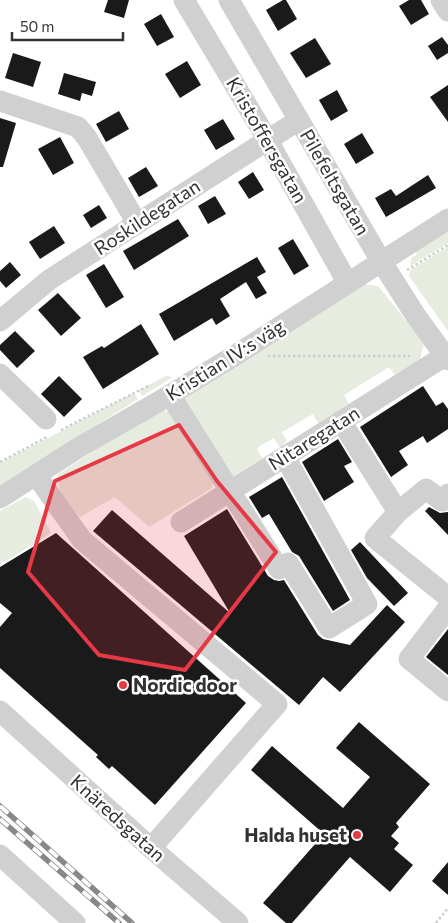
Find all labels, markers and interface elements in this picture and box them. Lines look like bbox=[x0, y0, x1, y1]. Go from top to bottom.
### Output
scale bar bbox=[12, 10, 124, 42]
text: 50 m bbox=[20, 17, 54, 35]
street label: Kristoffersgatan bbox=[222, 73, 313, 207]
street label: Pilefeltsgatan bbox=[296, 125, 375, 239]
street label: Roskildegatan bbox=[89, 174, 204, 259]
street label: Kristian IV:s väg bbox=[161, 314, 288, 405]
street label: Nitaregatan bbox=[264, 401, 363, 475]
place label: Nordic door bbox=[133, 673, 237, 696]
marker: Nordic door bbox=[117, 679, 129, 691]
street label: Knäredsgatan bbox=[66, 769, 170, 866]
place label: Halda huset bbox=[244, 823, 347, 846]
marker: Halda huset bbox=[351, 829, 363, 841]

